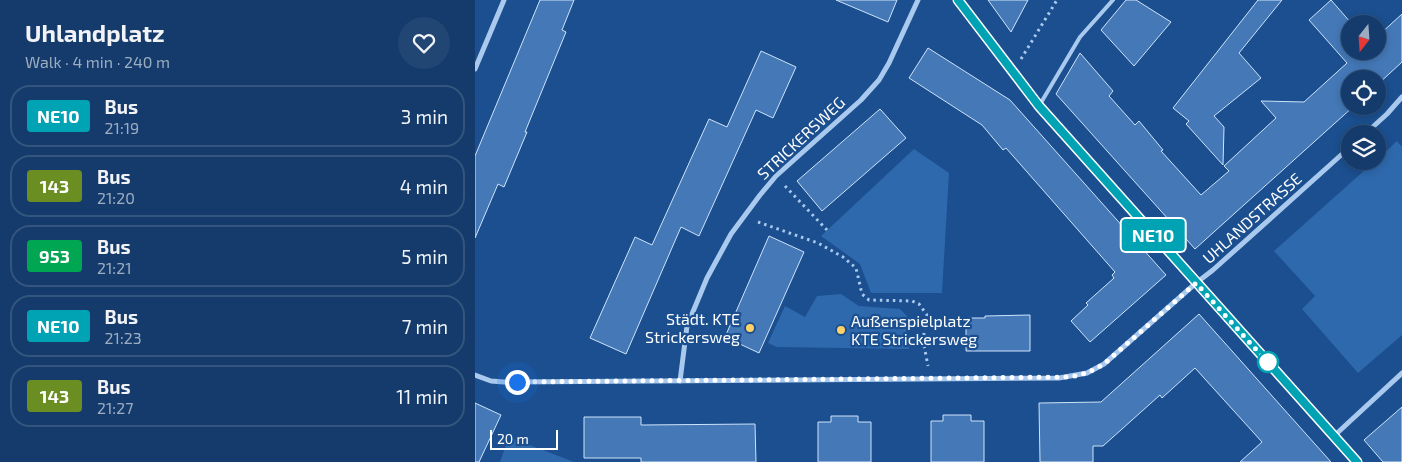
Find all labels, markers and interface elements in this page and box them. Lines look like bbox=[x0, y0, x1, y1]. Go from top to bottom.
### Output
north arrow bbox=[1341, 15, 1386, 60]
map controls bbox=[1341, 15, 1386, 170]
button: heart bbox=[398, 17, 450, 69]
text: Uhlandplatz bbox=[25, 18, 165, 47]
text: Walk · 4 min · 240 m bbox=[25, 52, 170, 71]
button: locate bbox=[1341, 70, 1386, 115]
street label: STRICKERSWEG bbox=[753, 92, 848, 183]
text: Bus bbox=[105, 95, 138, 118]
text: NE10 bbox=[37, 105, 80, 127]
text: 3 min bbox=[401, 105, 448, 128]
text: 21:19 bbox=[105, 118, 139, 137]
button: layers bbox=[1341, 125, 1386, 170]
text: Bus bbox=[97, 165, 131, 188]
street label: UHLANDSTRASSE bbox=[1198, 168, 1305, 267]
text: 143 bbox=[40, 175, 69, 197]
text: 4 min bbox=[400, 175, 448, 198]
text: 21:20 bbox=[97, 188, 135, 207]
line badge: NE10 bbox=[1118, 219, 1188, 251]
text: NE10 bbox=[1132, 224, 1174, 246]
text: Bus bbox=[97, 235, 131, 258]
text: 953 bbox=[39, 245, 70, 267]
text: 5 min bbox=[401, 245, 448, 268]
text: 21:21 bbox=[97, 258, 132, 277]
text: Bus bbox=[105, 305, 138, 328]
place label: Städt. KTE Strickersweg bbox=[645, 309, 740, 346]
place label: Außenspielplatz KTE Strickersweg bbox=[851, 311, 977, 348]
text: NE10 bbox=[37, 315, 80, 337]
text: 7 min bbox=[402, 315, 448, 338]
marker: Städt. KTE Strickersweg bbox=[744, 322, 756, 334]
marker: Außenspielplatz KTE Strickersweg bbox=[835, 324, 847, 336]
text: 21:23 bbox=[105, 328, 142, 347]
unlabelled marker bbox=[1257, 351, 1279, 373]
your location bbox=[505, 370, 530, 395]
text: Bus bbox=[97, 375, 131, 398]
text: 143 bbox=[40, 385, 69, 407]
text: 11 min bbox=[396, 385, 448, 408]
text: 21:27 bbox=[97, 398, 133, 417]
scale bar bbox=[490, 427, 557, 450]
text: 20 m bbox=[497, 430, 529, 447]

